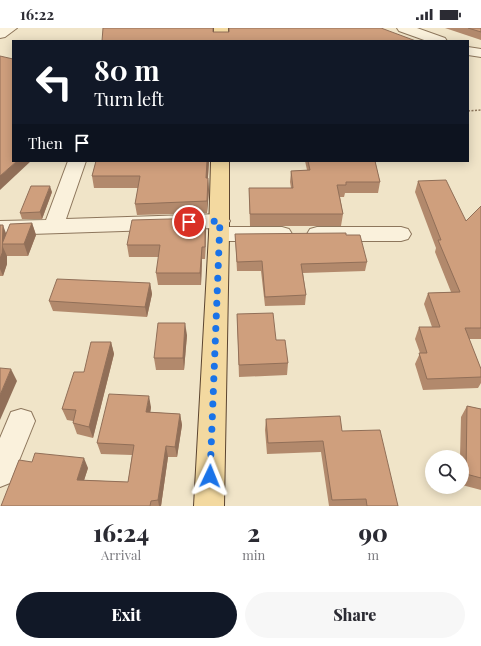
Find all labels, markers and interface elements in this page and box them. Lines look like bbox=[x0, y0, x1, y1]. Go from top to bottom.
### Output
text: 16:22 bbox=[20, 4, 54, 24]
text: 80 m bbox=[94, 51, 160, 88]
icon: left bbox=[28, 56, 80, 108]
text: Turn left bbox=[94, 87, 164, 111]
icon: arrive bbox=[71, 132, 93, 154]
text: Then bbox=[28, 133, 63, 153]
pin bbox=[172, 205, 206, 239]
icon: arrive bbox=[178, 211, 200, 233]
map controls bbox=[425, 450, 469, 494]
button: search bbox=[425, 450, 469, 494]
position arrow bbox=[189, 455, 231, 497]
text: 16:24 bbox=[93, 516, 149, 548]
text: 2 bbox=[247, 516, 260, 548]
text: 90 bbox=[358, 516, 388, 548]
text: Arrival bbox=[101, 546, 141, 563]
text: min bbox=[242, 546, 265, 563]
text: m bbox=[367, 546, 379, 563]
button: Exit bbox=[16, 592, 237, 638]
button: Share bbox=[245, 592, 465, 638]

